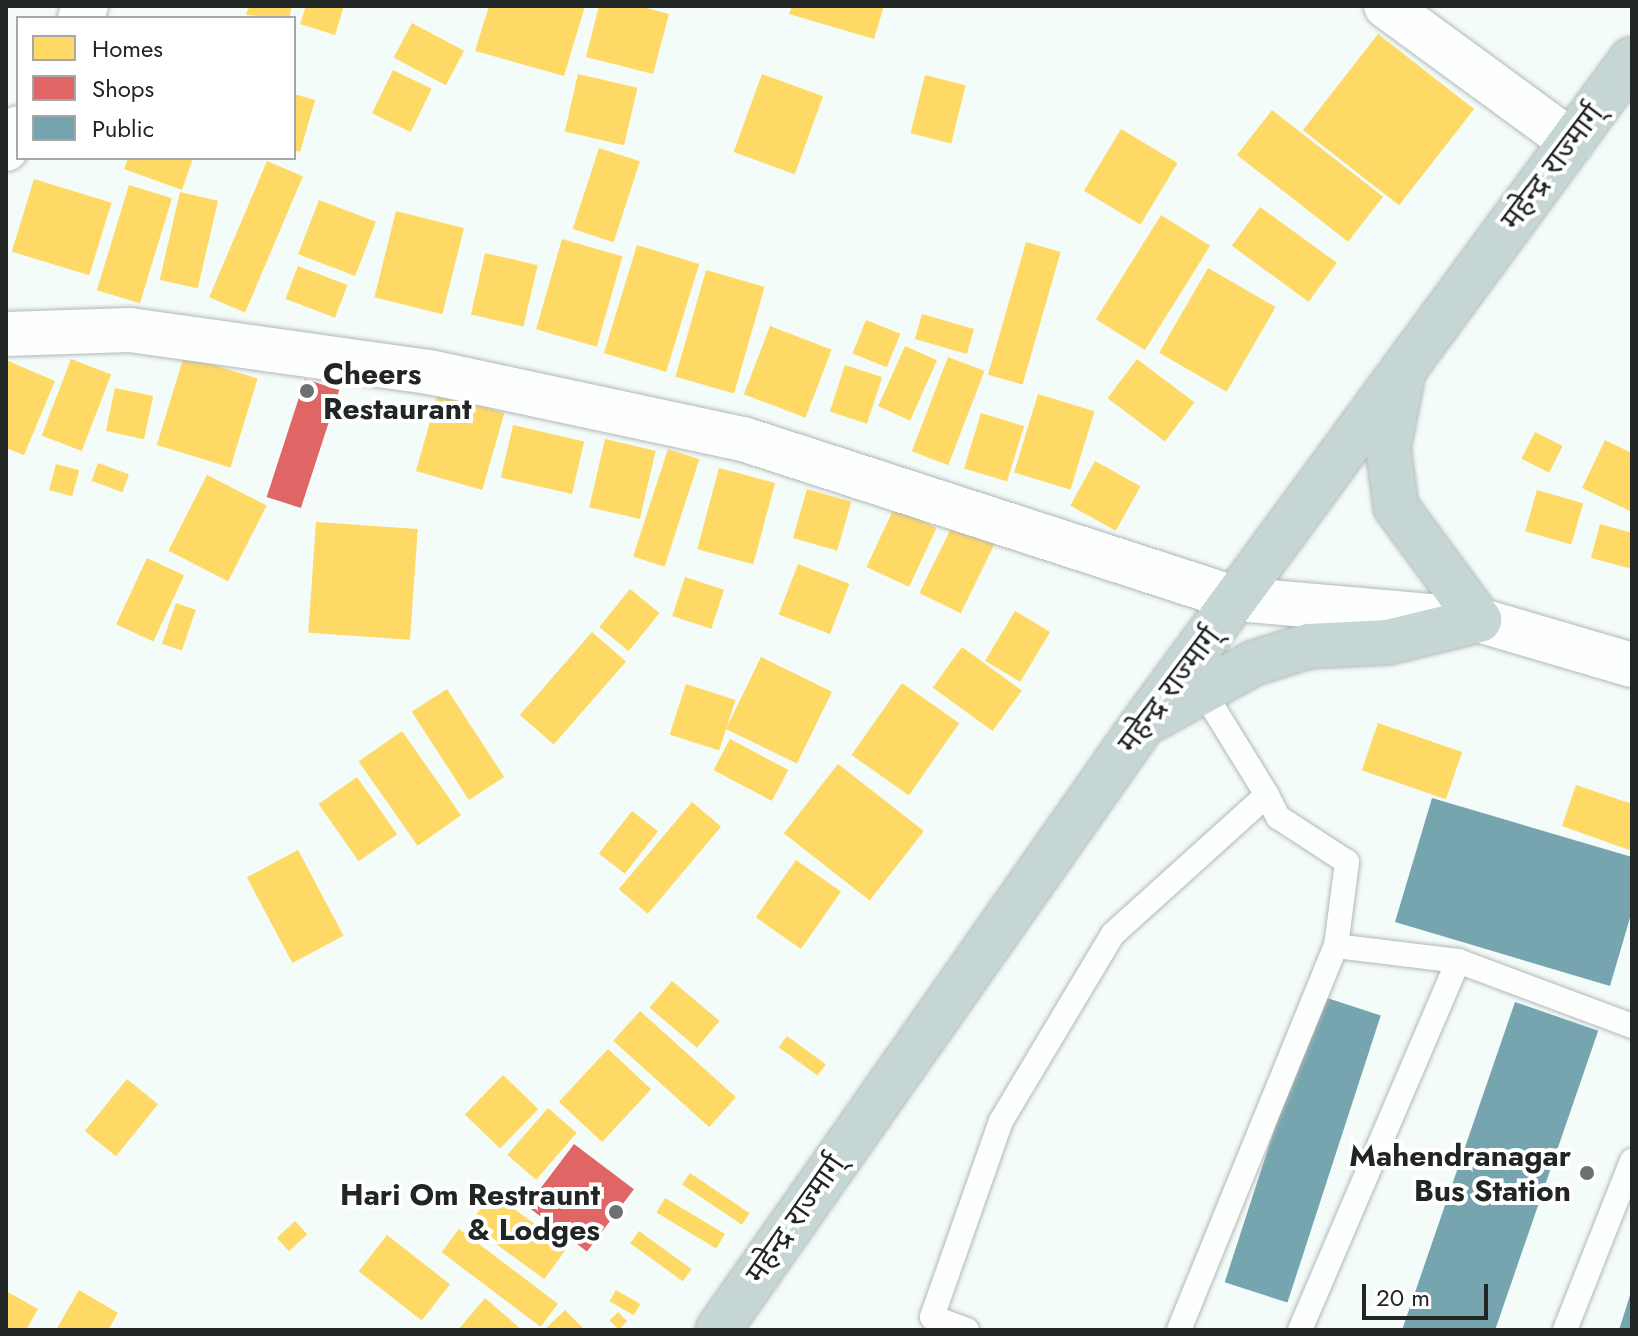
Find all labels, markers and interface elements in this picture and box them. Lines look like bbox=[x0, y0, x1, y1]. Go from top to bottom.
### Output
legend bbox=[16, 16, 296, 160]
text: Homes bbox=[92, 31, 163, 66]
text: Shops bbox=[92, 71, 154, 106]
street label: महेन्द्र राज्मार्ग् bbox=[1493, 97, 1611, 237]
text: Public bbox=[92, 111, 154, 146]
place label: Cheers Restaurant bbox=[323, 356, 472, 426]
marker: Cheers Restaurant bbox=[298, 382, 316, 400]
street label: महेन्द्र राज्मार्ग् bbox=[1110, 620, 1228, 760]
place label: Mahendranagar Bus Station bbox=[1349, 1138, 1571, 1208]
street label: महेन्द्र राज्मार्ग् bbox=[738, 1148, 852, 1290]
marker: Mahendranagar Bus Station bbox=[1578, 1164, 1596, 1182]
place label: Hari Om Restraunt & Lodges bbox=[340, 1177, 600, 1248]
marker: Hari Om Restraunt & Lodges bbox=[607, 1203, 625, 1221]
scale bar bbox=[1366, 1268, 1492, 1318]
text: 20 m bbox=[1376, 1280, 1430, 1315]

